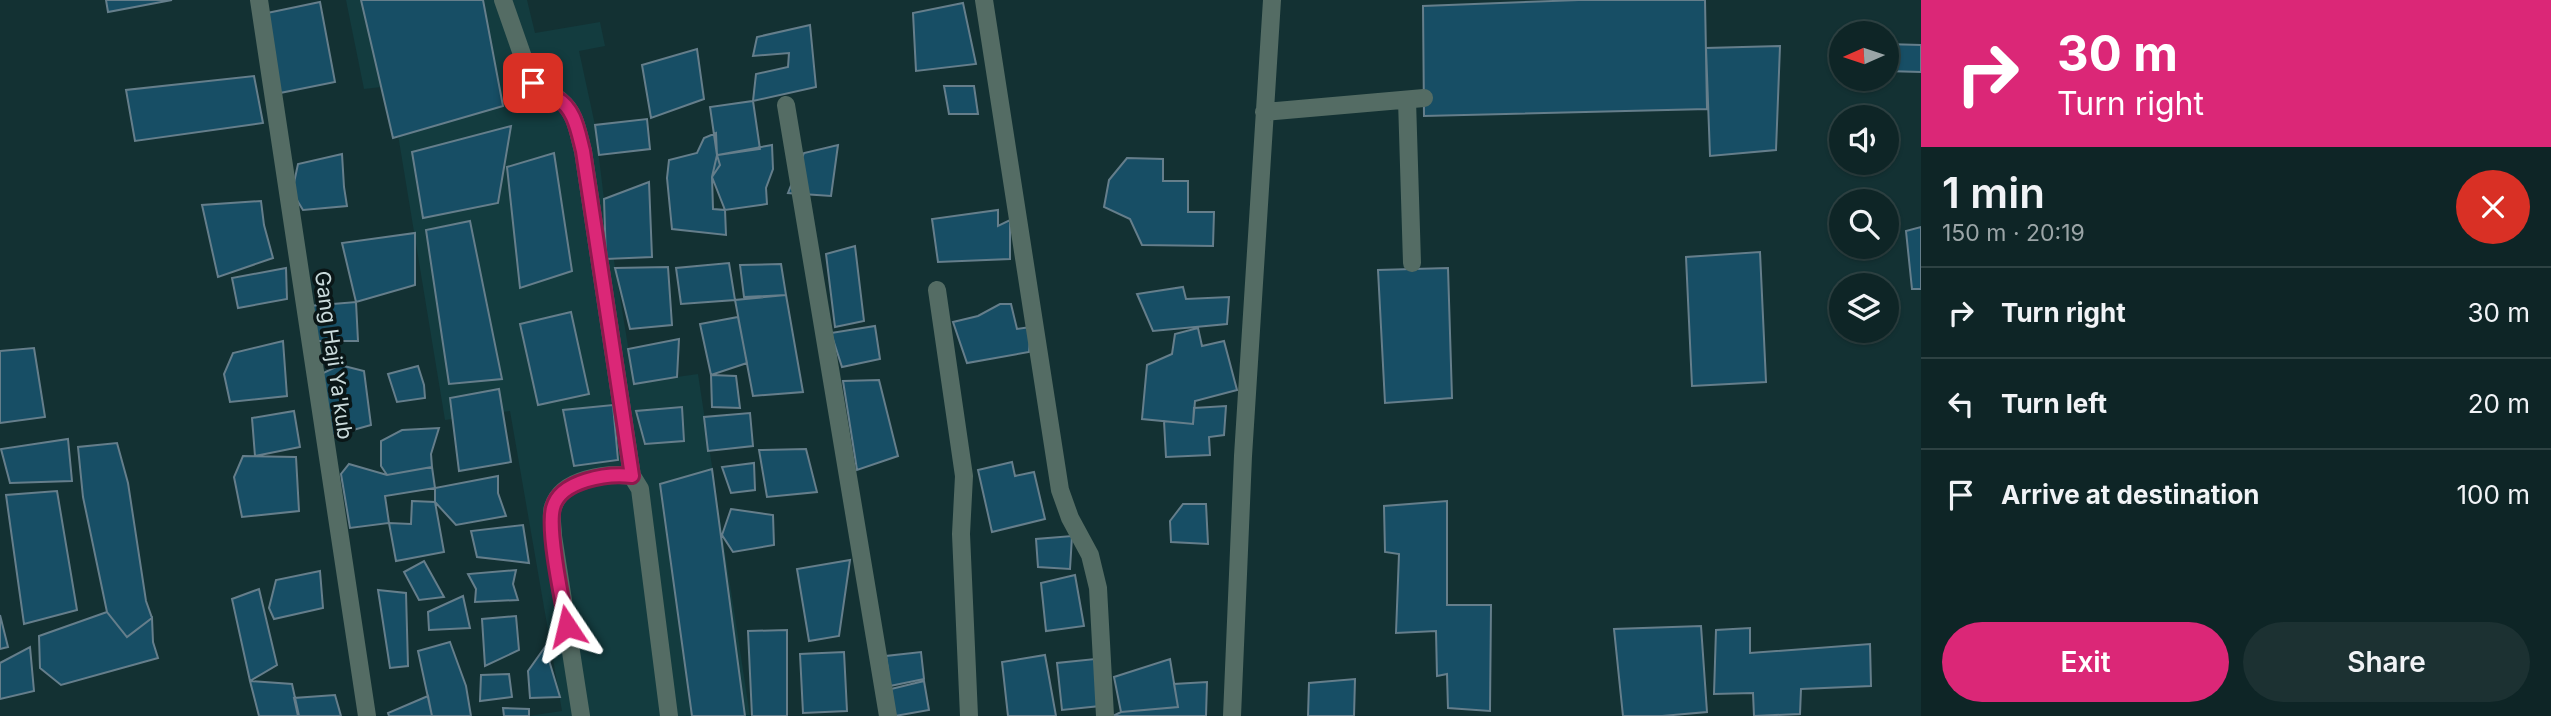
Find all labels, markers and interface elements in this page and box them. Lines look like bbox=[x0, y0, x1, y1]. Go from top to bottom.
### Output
north arrow bbox=[1829, 21, 1899, 91]
map controls bbox=[1829, 21, 1899, 343]
text: 30 m bbox=[2057, 24, 2178, 83]
icon: right bbox=[1942, 28, 2033, 119]
pin bbox=[503, 53, 563, 113]
icon: arrive bbox=[514, 64, 552, 102]
text: Turn right bbox=[2057, 84, 2204, 123]
button: sound bbox=[1829, 105, 1899, 175]
text: 1 min bbox=[1942, 167, 2045, 218]
button: close bbox=[2456, 170, 2530, 244]
button: search bbox=[1829, 189, 1899, 259]
text: 150 m · 20:19 bbox=[1942, 219, 2085, 247]
street label: Gang Haji Ya'kub bbox=[310, 269, 358, 441]
button: layers bbox=[1829, 273, 1899, 343]
icon: right bbox=[1942, 294, 1980, 332]
text: Turn right bbox=[2001, 297, 2126, 328]
text: 30 m bbox=[2467, 297, 2530, 328]
icon: left bbox=[1942, 385, 1980, 423]
text: Turn left bbox=[2001, 388, 2107, 419]
text: 20 m bbox=[2468, 388, 2530, 419]
icon: arrive bbox=[1942, 476, 1980, 514]
text: Arrive at destination bbox=[2001, 479, 2260, 510]
text: 100 m bbox=[2457, 479, 2530, 510]
position arrow bbox=[530, 589, 604, 663]
button: Exit bbox=[1942, 622, 2229, 702]
button: Share bbox=[2243, 622, 2530, 702]

